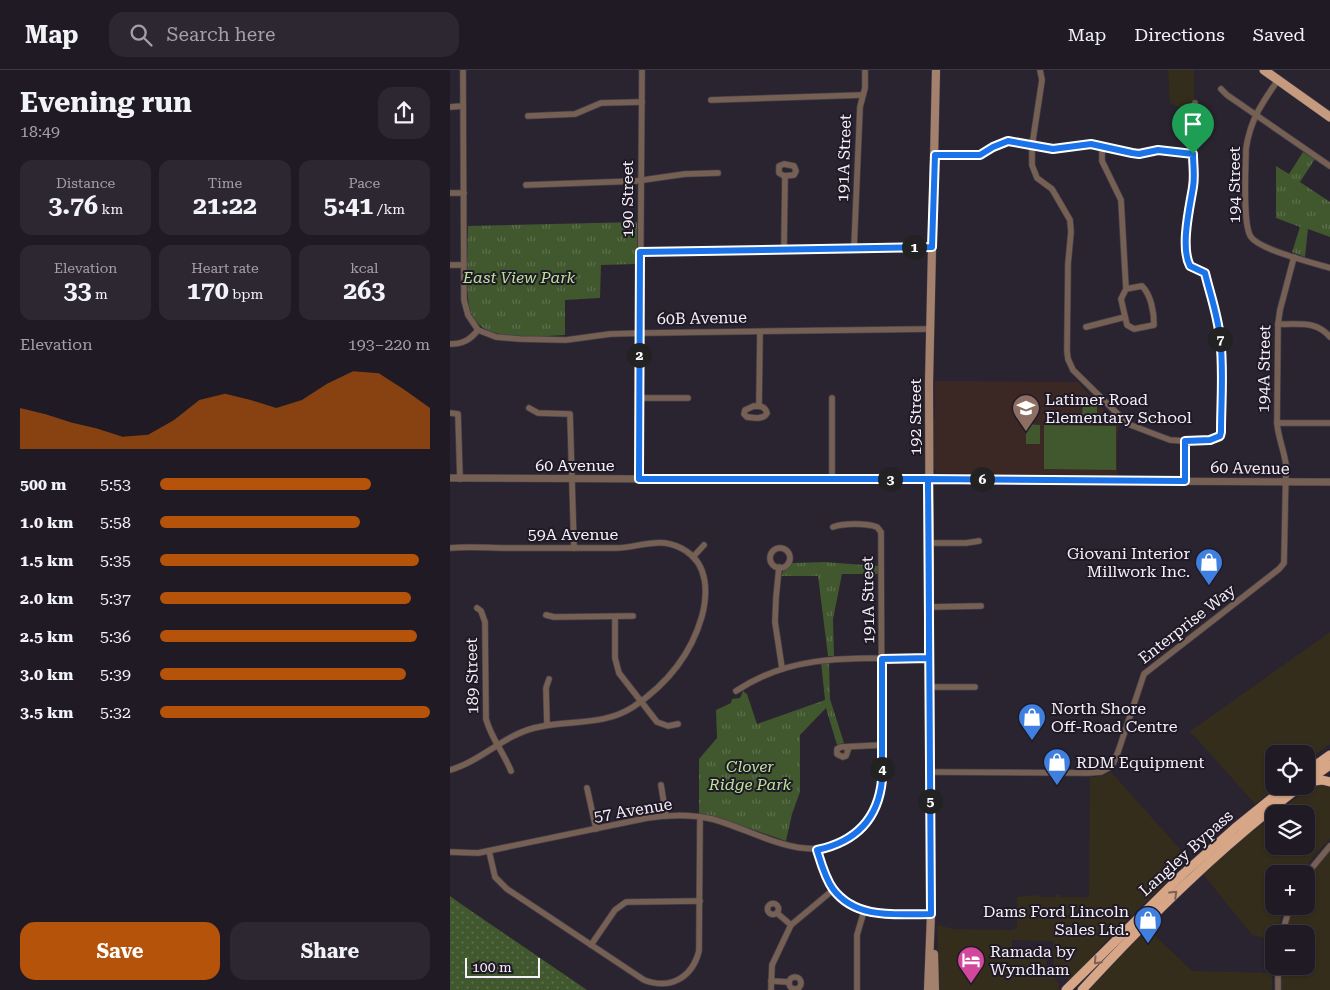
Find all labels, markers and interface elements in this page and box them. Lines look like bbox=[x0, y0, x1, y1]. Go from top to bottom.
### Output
search box bbox=[109, 12, 459, 57]
text: Map bbox=[25, 21, 79, 49]
icon: search bbox=[127, 21, 155, 49]
text: Search here bbox=[167, 23, 275, 46]
text: Map bbox=[1068, 24, 1106, 45]
text: Directions bbox=[1134, 24, 1225, 45]
text: Saved bbox=[1253, 24, 1305, 45]
text: Evening run bbox=[20, 86, 192, 119]
button: share bbox=[378, 87, 430, 139]
pin bbox=[1172, 103, 1214, 154]
icon: arrive bbox=[1179, 110, 1207, 138]
street label: 191A Street bbox=[833, 114, 855, 202]
text: 18:49 bbox=[20, 122, 60, 141]
street label: 194 Street bbox=[1225, 147, 1244, 223]
street label: 190 Street bbox=[618, 161, 637, 237]
text: Distance bbox=[56, 175, 115, 191]
text: Time bbox=[208, 175, 242, 191]
text: Pace bbox=[349, 175, 380, 191]
text: 3.76 bbox=[48, 191, 98, 220]
text: 21:22 bbox=[193, 191, 257, 220]
text: 5:41 bbox=[324, 191, 373, 220]
text: km bbox=[98, 201, 123, 217]
text: /km bbox=[373, 201, 405, 217]
pin: 1 bbox=[902, 234, 926, 260]
text: 1 bbox=[911, 239, 918, 255]
text: Elevation bbox=[54, 260, 117, 276]
text: Heart rate bbox=[191, 260, 259, 276]
text: kcal bbox=[350, 260, 378, 276]
park label: East View Park bbox=[462, 268, 575, 287]
text: 33 bbox=[64, 276, 92, 305]
text: 170 bbox=[187, 276, 229, 305]
text: 263 bbox=[343, 276, 385, 305]
text: m bbox=[92, 286, 108, 302]
text: bpm bbox=[229, 286, 263, 302]
street label: 60B Avenue bbox=[657, 308, 747, 328]
street label: 194A Street bbox=[1254, 325, 1274, 413]
pin: 7 bbox=[1208, 326, 1232, 352]
text: 7 bbox=[1217, 331, 1224, 347]
text: Elevation bbox=[20, 335, 93, 354]
text: 193–220 m bbox=[348, 335, 430, 354]
pin: 2 bbox=[626, 342, 652, 368]
text: 2 bbox=[636, 347, 643, 363]
street label: 192 Street bbox=[906, 379, 925, 455]
place label: Latimer Road Elementary School bbox=[1045, 390, 1192, 427]
school or university icon: Latimer Road Elementary School bbox=[1011, 393, 1041, 432]
street label: 60 Avenue bbox=[535, 456, 615, 475]
street label: 60 Avenue bbox=[1210, 458, 1290, 478]
pin: 3 bbox=[878, 466, 902, 492]
pin: 6 bbox=[970, 466, 994, 492]
text: 3 bbox=[887, 471, 894, 487]
text: 6 bbox=[979, 471, 986, 487]
text: 500 m bbox=[20, 475, 66, 494]
text: 5:53 bbox=[100, 475, 131, 494]
text: 1.0 km bbox=[20, 513, 73, 532]
text: 5:58 bbox=[100, 513, 131, 532]
street label: 59A Avenue bbox=[528, 525, 618, 544]
place label: Giovani Interior Millwork Inc. bbox=[1067, 544, 1190, 581]
shop icon: Giovani Interior Millwork Inc. bbox=[1194, 547, 1224, 586]
text: 1.5 km bbox=[20, 551, 73, 570]
text: 5:35 bbox=[100, 551, 131, 570]
street label: 191A Street bbox=[858, 556, 878, 644]
street label: Enterprise Way bbox=[1135, 580, 1240, 668]
text: 2.0 km bbox=[20, 589, 73, 608]
text: 5:37 bbox=[100, 589, 131, 608]
text: 2.5 km bbox=[20, 627, 73, 646]
text: 5:36 bbox=[100, 627, 131, 646]
street label: 189 Street bbox=[462, 637, 482, 715]
text: 3.0 km bbox=[20, 665, 73, 684]
text: 5:39 bbox=[100, 665, 131, 684]
place label: North Shore Off-Road Centre bbox=[1051, 699, 1178, 736]
shop icon: North Shore Off-Road Centre bbox=[1017, 702, 1047, 741]
text: 3.5 km bbox=[20, 703, 73, 722]
text: 5:32 bbox=[100, 703, 131, 722]
map controls bbox=[1265, 745, 1315, 975]
button: locate bbox=[1265, 745, 1315, 795]
shop icon: RDM Equipment bbox=[1042, 747, 1072, 786]
place label: RDM Equipment bbox=[1076, 753, 1205, 772]
pin: 4 bbox=[870, 756, 894, 782]
park label: Clover Ridge Park bbox=[708, 757, 792, 794]
text: 4 bbox=[879, 761, 886, 777]
pin: 5 bbox=[918, 788, 942, 814]
text: 5 bbox=[927, 793, 934, 809]
street label: 57 Avenue bbox=[592, 794, 674, 826]
button: layers bbox=[1265, 805, 1315, 855]
street label: Langley Bypass bbox=[1135, 806, 1237, 900]
button: + bbox=[1265, 865, 1315, 915]
one-way arrow bbox=[1168, 891, 1177, 900]
place label: Dams Ford Lincoln Sales Ltd. bbox=[983, 902, 1129, 939]
shop icon: Dams Ford Lincoln Sales Ltd. bbox=[1133, 905, 1163, 944]
button: Save bbox=[20, 922, 220, 980]
button: Share bbox=[230, 922, 430, 980]
button: − bbox=[1265, 925, 1315, 975]
place label: Ramada by Wyndham bbox=[990, 942, 1076, 979]
hotel icon: Ramada by Wyndham bbox=[956, 945, 986, 984]
scale bar bbox=[465, 955, 540, 978]
one-way arrow bbox=[1094, 955, 1103, 964]
text: 100 m bbox=[472, 959, 512, 975]

